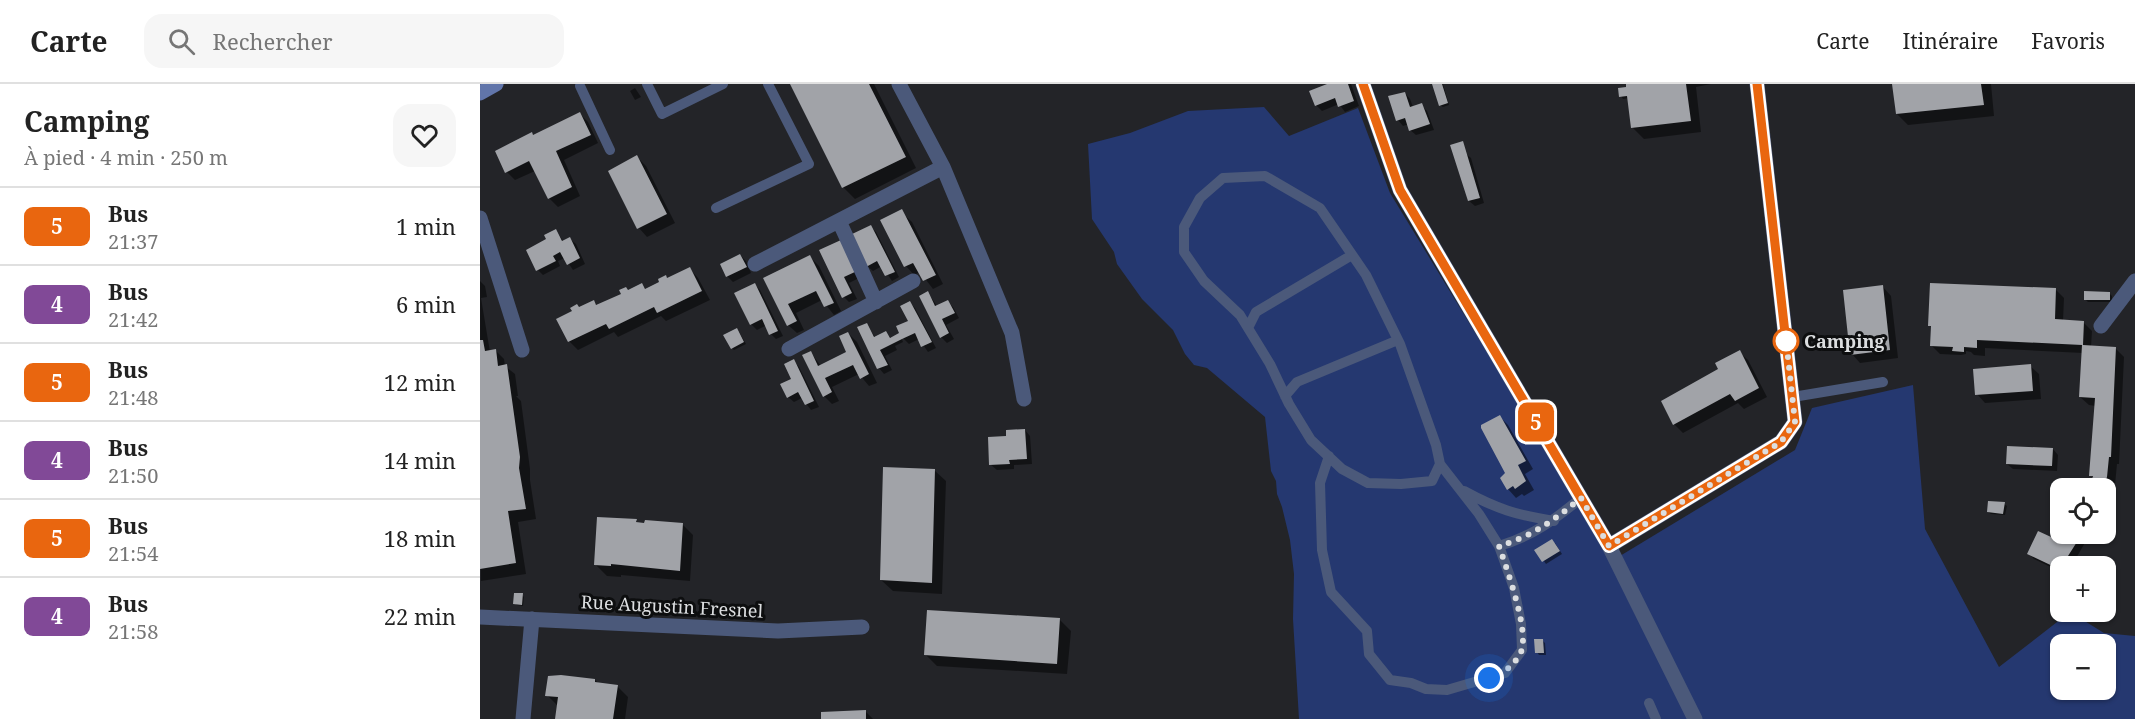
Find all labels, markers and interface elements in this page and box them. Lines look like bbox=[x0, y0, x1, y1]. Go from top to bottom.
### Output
search box bbox=[144, 14, 564, 68]
text: Carte bbox=[30, 22, 108, 60]
icon: search bbox=[165, 25, 198, 58]
text: Rechercher bbox=[213, 26, 333, 56]
text: Carte bbox=[1816, 27, 1870, 55]
text: Itinéraire bbox=[1903, 27, 1998, 55]
text: Favoris bbox=[2031, 27, 2105, 55]
text: Camping bbox=[24, 102, 149, 140]
button: heart bbox=[393, 104, 456, 167]
text: À pied · 4 min · 250 m bbox=[24, 144, 228, 171]
text: Bus bbox=[108, 198, 148, 228]
text: 1 min bbox=[396, 211, 456, 241]
text: 5 bbox=[51, 212, 63, 240]
text: 21:37 bbox=[108, 228, 158, 255]
text: Bus bbox=[108, 276, 148, 306]
text: 6 min bbox=[396, 289, 456, 319]
text: 4 bbox=[51, 290, 63, 318]
text: 21:42 bbox=[108, 306, 158, 333]
marker: Camping bbox=[1773, 328, 1799, 354]
place label: Camping bbox=[1804, 329, 1886, 353]
text: Bus bbox=[108, 354, 148, 384]
text: 12 min bbox=[384, 367, 456, 397]
text: 5 bbox=[51, 368, 63, 396]
text: 21:48 bbox=[108, 384, 158, 411]
line badge: 5 bbox=[1516, 402, 1556, 442]
text: 5 bbox=[1530, 408, 1542, 436]
text: Bus bbox=[108, 432, 148, 462]
text: 14 min bbox=[384, 445, 456, 475]
text: 4 bbox=[51, 446, 63, 474]
text: 21:50 bbox=[108, 462, 158, 489]
map controls bbox=[2050, 478, 2116, 700]
button: locate bbox=[2050, 478, 2116, 544]
text: Bus bbox=[108, 510, 148, 540]
text: 18 min bbox=[384, 523, 456, 553]
text: 5 bbox=[51, 524, 63, 552]
text: 21:54 bbox=[108, 540, 158, 567]
button: + bbox=[2050, 556, 2116, 622]
text: Bus bbox=[108, 588, 148, 618]
street label: Rue Augustin Fresnel bbox=[580, 589, 764, 623]
text: 22 min bbox=[384, 601, 456, 631]
text: 4 bbox=[51, 602, 63, 630]
text: 21:58 bbox=[108, 618, 158, 645]
button: − bbox=[2050, 634, 2116, 700]
your location bbox=[1474, 663, 1504, 693]

